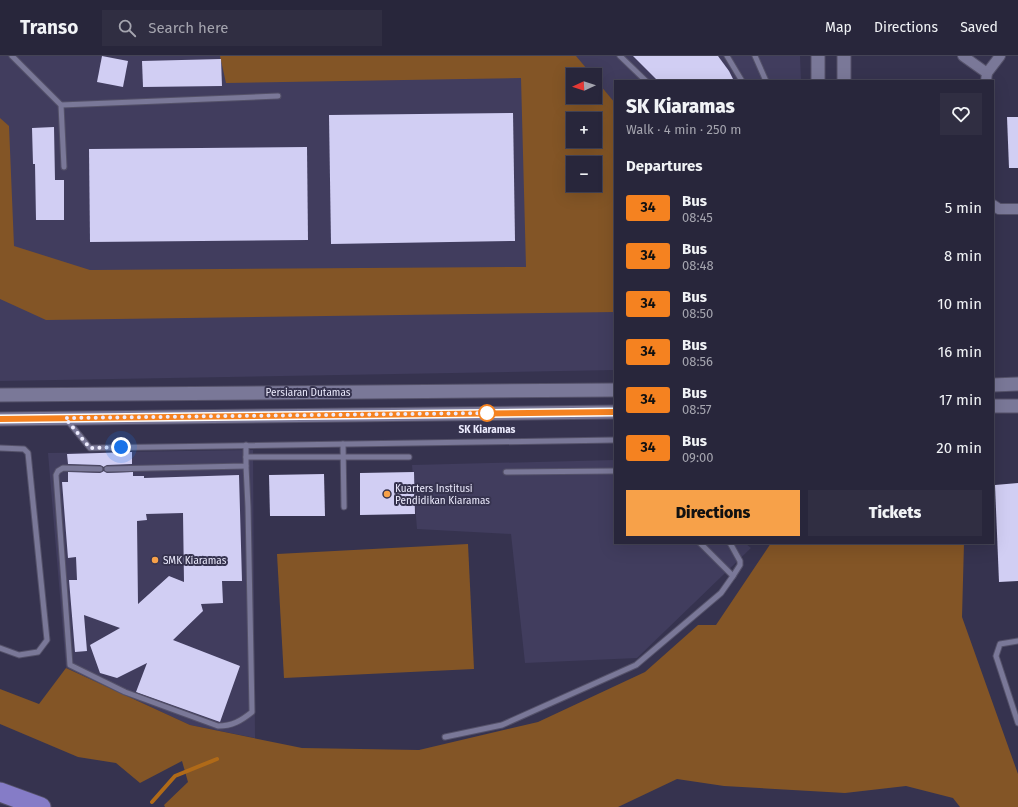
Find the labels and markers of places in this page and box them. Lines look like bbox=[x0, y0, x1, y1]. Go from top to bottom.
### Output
marker: SK Kiaramas bbox=[478, 404, 496, 422]
place label: SK Kiaramas bbox=[459, 424, 516, 436]
place label: Kuarters Institusi Pendidikan Kiaramas bbox=[395, 483, 490, 507]
marker: Kuarters Institusi Pendidikan Kiaramas bbox=[382, 489, 392, 499]
marker: SMK Kiaramas bbox=[150, 555, 160, 565]
place label: SMK Kiaramas bbox=[163, 555, 227, 567]

